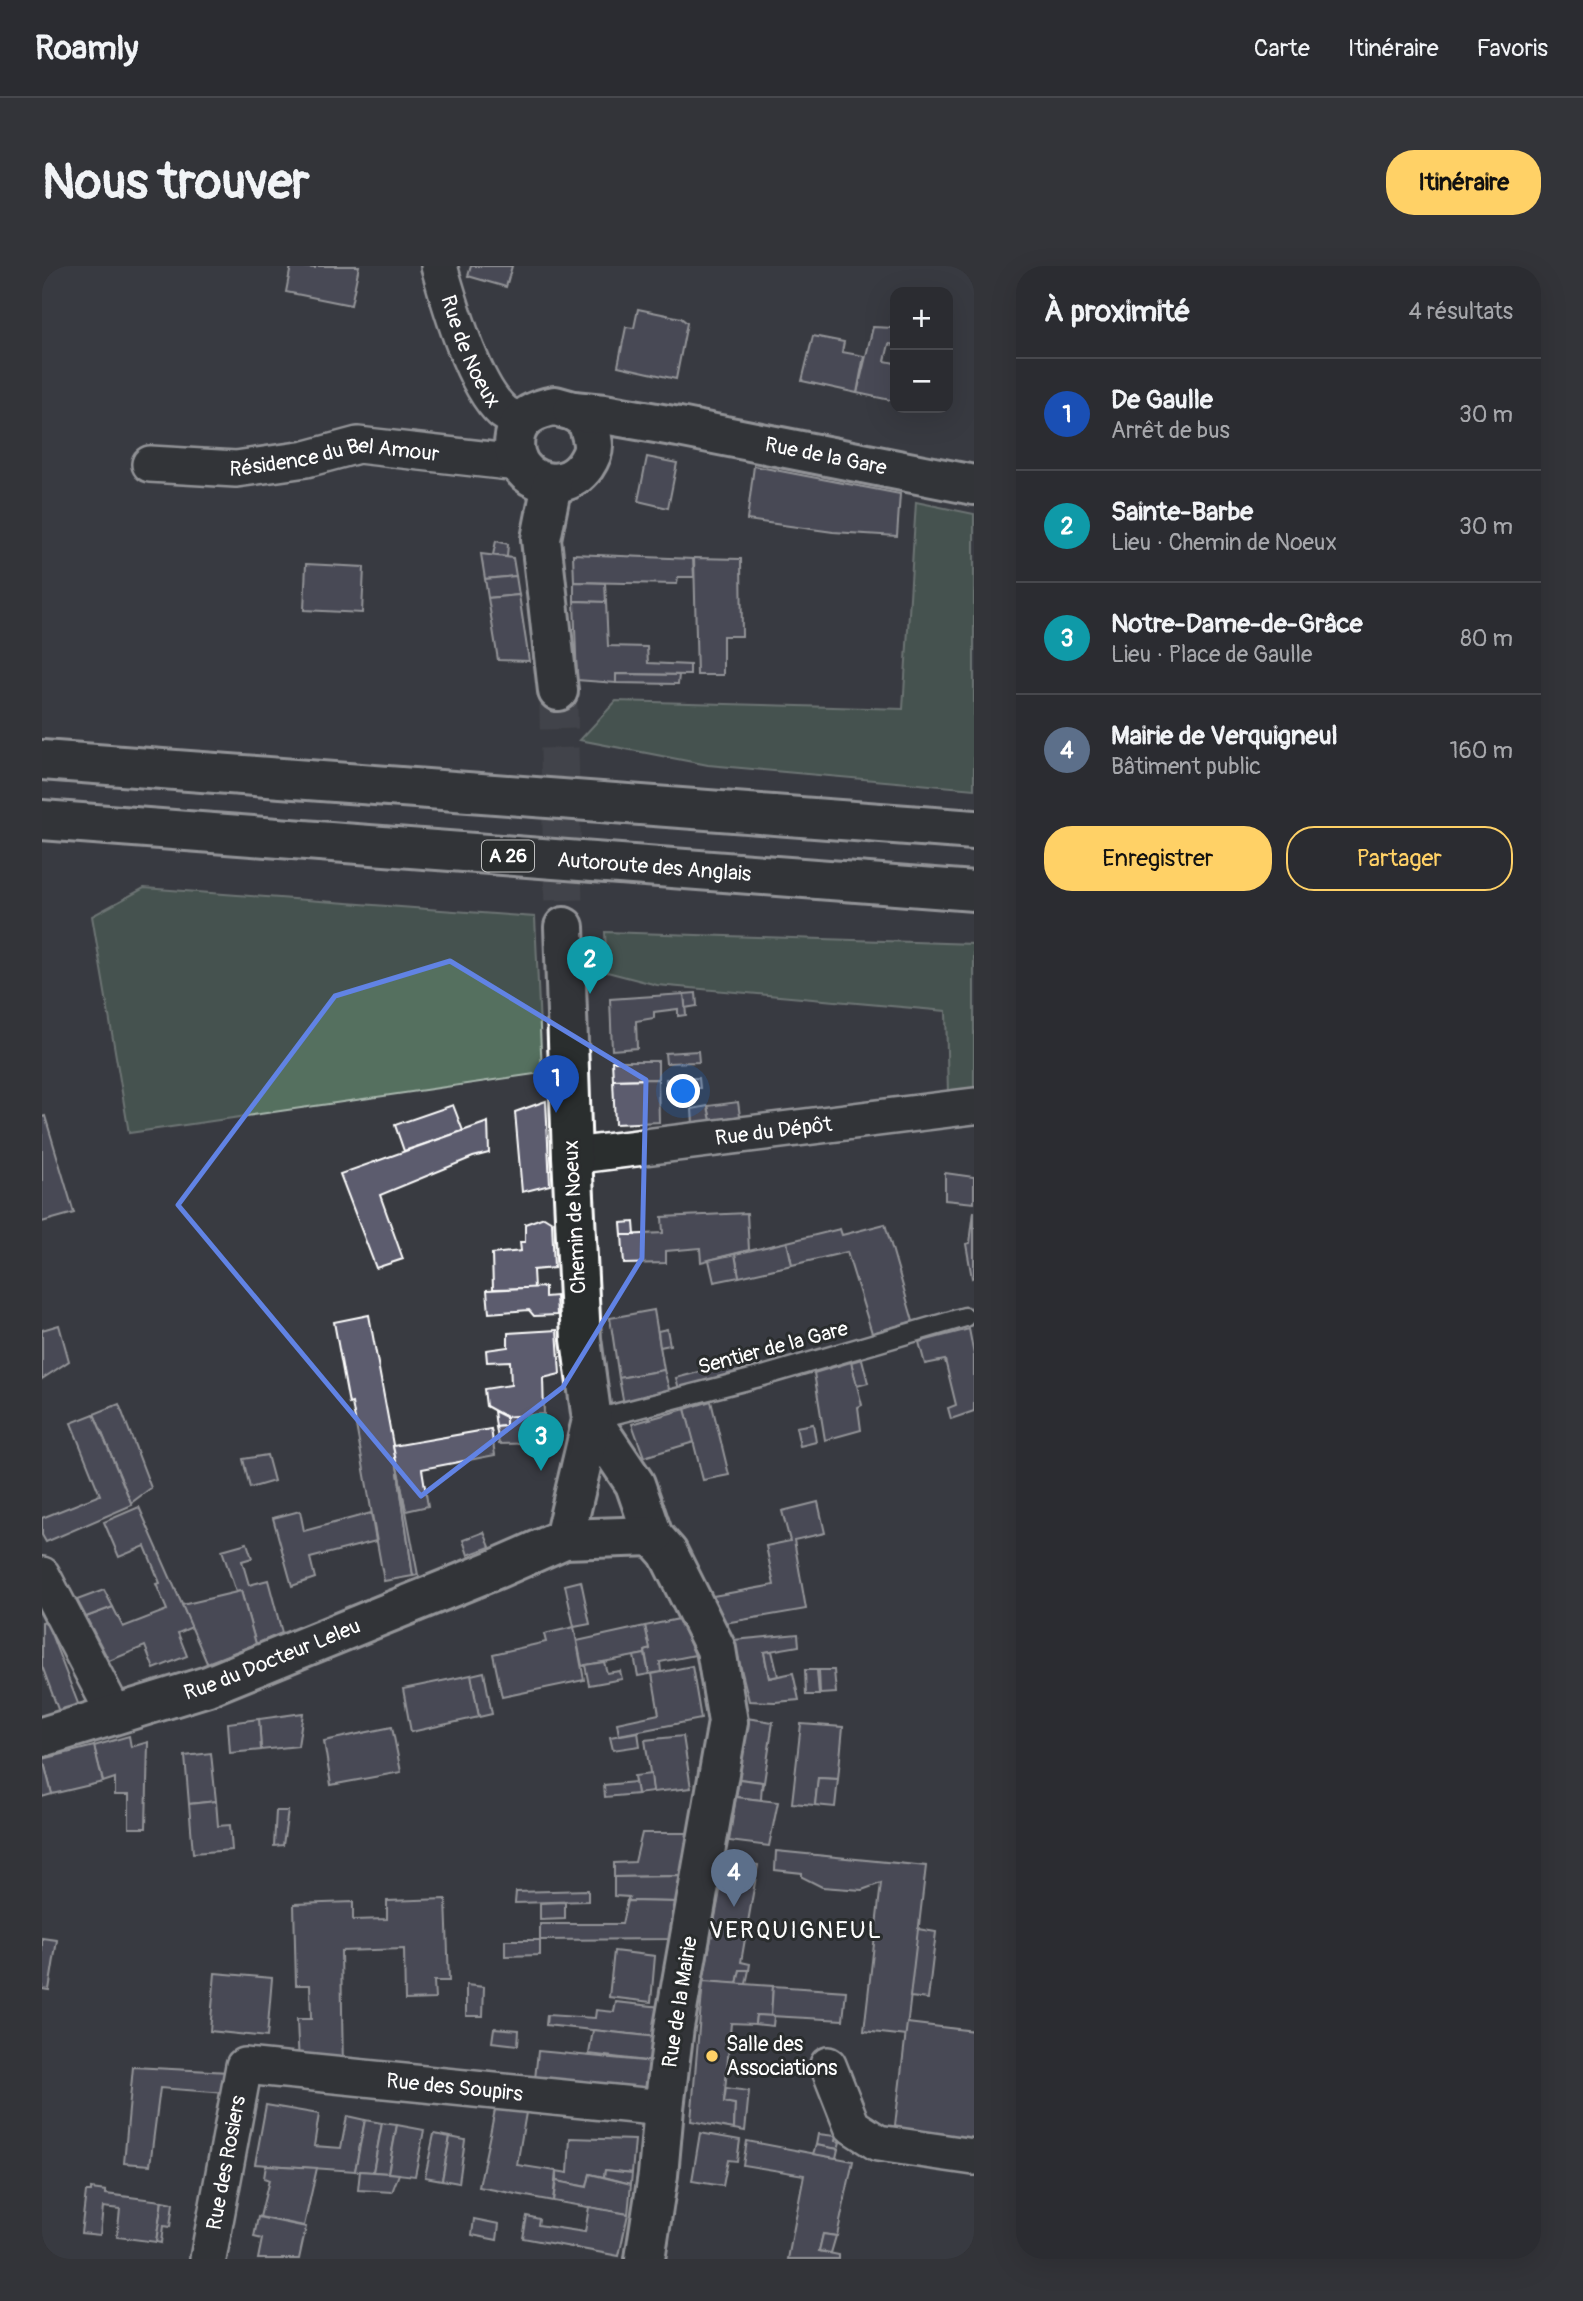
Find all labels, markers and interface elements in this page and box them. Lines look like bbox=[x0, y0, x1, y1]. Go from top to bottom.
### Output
text: Roamly bbox=[35, 28, 138, 69]
text: Carte bbox=[1254, 34, 1310, 63]
text: Itinéraire bbox=[1348, 34, 1439, 63]
text: Favoris bbox=[1477, 34, 1548, 63]
button: Itinéraire bbox=[1386, 150, 1541, 215]
text: Nous trouver bbox=[42, 152, 310, 213]
map controls bbox=[890, 287, 953, 413]
button: + bbox=[890, 287, 953, 350]
street label: Rue de Noeux bbox=[435, 292, 507, 413]
text: À proximité bbox=[1044, 293, 1190, 330]
text: 4 résultats bbox=[1409, 297, 1513, 326]
button: − bbox=[890, 350, 953, 413]
text: De Gaulle bbox=[1111, 384, 1213, 416]
text: 1 bbox=[1063, 400, 1072, 429]
text: 30 m bbox=[1459, 400, 1513, 429]
text: Arrêt de bus bbox=[1111, 416, 1230, 445]
street label: Rue de la Gare bbox=[763, 431, 890, 481]
street label: Résidence du Bel Amour bbox=[229, 432, 441, 483]
text: Sainte-Barbe bbox=[1111, 496, 1253, 528]
text: 2 bbox=[1061, 512, 1073, 541]
text: 30 m bbox=[1459, 512, 1513, 541]
text: Lieu · Chemin de Noeux bbox=[1111, 528, 1337, 557]
text: Notre-Dame-de-Grâce bbox=[1111, 608, 1363, 640]
text: 3 bbox=[1061, 624, 1073, 653]
text: 80 m bbox=[1460, 624, 1513, 653]
text: Lieu · Place de Gaulle bbox=[1111, 640, 1312, 669]
text: Mairie de Verquigneul bbox=[1111, 720, 1338, 752]
text: 4 bbox=[1060, 736, 1074, 765]
text: 160 m bbox=[1449, 736, 1513, 765]
text: Bâtiment public bbox=[1111, 752, 1261, 781]
button: Enregistrer bbox=[1044, 826, 1272, 891]
button: Partager bbox=[1286, 826, 1513, 891]
road number: A 26 bbox=[482, 841, 534, 872]
street label: Autoroute des Anglais bbox=[556, 846, 753, 888]
pin: 2 bbox=[567, 936, 613, 994]
pin: 1 bbox=[533, 1055, 579, 1113]
your location bbox=[666, 1074, 700, 1108]
street label: Rue du Dépôt bbox=[714, 1110, 834, 1152]
street label: Chemin de Noeux bbox=[557, 1139, 593, 1295]
street label: Sentier de la Gare bbox=[695, 1315, 852, 1381]
pin: 3 bbox=[518, 1413, 564, 1471]
street label: Rue du Docteur Leleu bbox=[181, 1612, 364, 1706]
pin: 4 bbox=[711, 1849, 757, 1907]
district label: VERQUIGNEUL bbox=[709, 1916, 883, 1945]
street label: Rue de la Mairie bbox=[656, 1934, 704, 2070]
place label: Salle des Associations bbox=[726, 2031, 838, 2082]
marker: Salle des Associations bbox=[704, 2048, 720, 2064]
street label: Rue des Soupirs bbox=[385, 2067, 525, 2107]
street label: Rue des Rosiers bbox=[200, 2093, 252, 2232]

